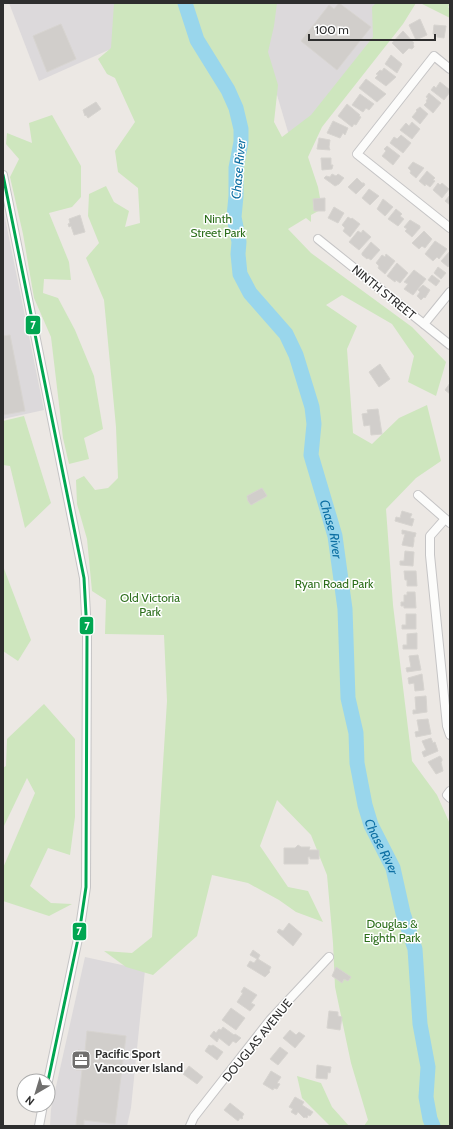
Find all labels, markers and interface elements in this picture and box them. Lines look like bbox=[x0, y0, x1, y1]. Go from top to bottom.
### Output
scale bar bbox=[309, 16, 435, 42]
text: 100 m bbox=[315, 22, 349, 37]
water label: Chase River bbox=[227, 137, 249, 200]
park label: Ninth Street Park bbox=[190, 211, 246, 240]
street label: NINTH STREET bbox=[349, 262, 419, 323]
line badge: 7 bbox=[25, 315, 41, 335]
text: 7 bbox=[30, 318, 36, 332]
water label: Chase River bbox=[317, 497, 346, 560]
park label: Ryan Road Park bbox=[295, 576, 374, 591]
park label: Old Victoria Park bbox=[120, 590, 180, 619]
line badge: 7 bbox=[79, 616, 94, 635]
text: 7 bbox=[84, 619, 90, 633]
water label: Chase River bbox=[362, 817, 402, 876]
park label: Douglas & Eighth Park bbox=[364, 916, 421, 945]
line badge: 7 bbox=[72, 922, 87, 941]
text: 7 bbox=[76, 924, 82, 938]
street label: DOUGLAS AVENUE bbox=[219, 995, 295, 1085]
place label: Pacific Sport Vancouver Island bbox=[95, 1046, 183, 1075]
office icon: Pacific Sport Vancouver Island bbox=[70, 1049, 92, 1071]
north arrow bbox=[16, 1073, 56, 1113]
text: N bbox=[22, 1093, 37, 1109]

